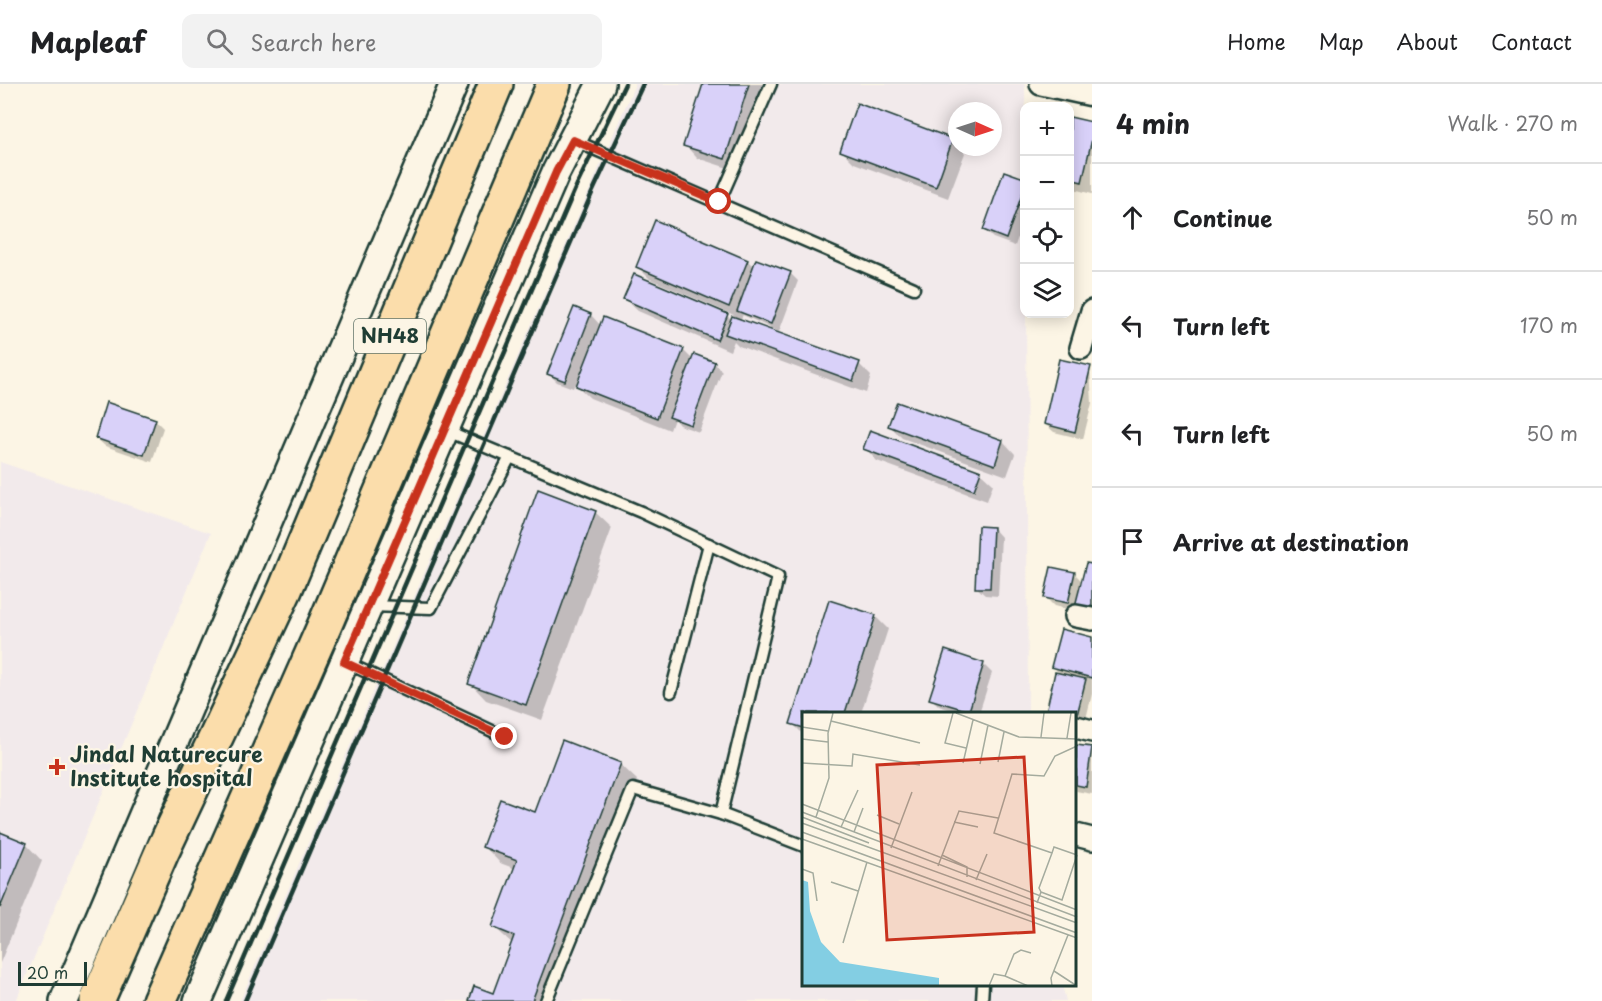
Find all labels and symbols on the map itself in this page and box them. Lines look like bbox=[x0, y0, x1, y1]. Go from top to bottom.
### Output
north arrow bbox=[948, 102, 1002, 156]
route start bbox=[705, 188, 731, 214]
road number: NH48 bbox=[354, 319, 426, 353]
inset map bbox=[802, 712, 1077, 986]
route end bbox=[491, 723, 517, 749]
place label: Jindal Naturecure Institute hospital bbox=[70, 737, 263, 793]
marker: Jindal Naturecure Institute hospital bbox=[48, 758, 66, 776]
scale bar bbox=[18, 959, 87, 986]

